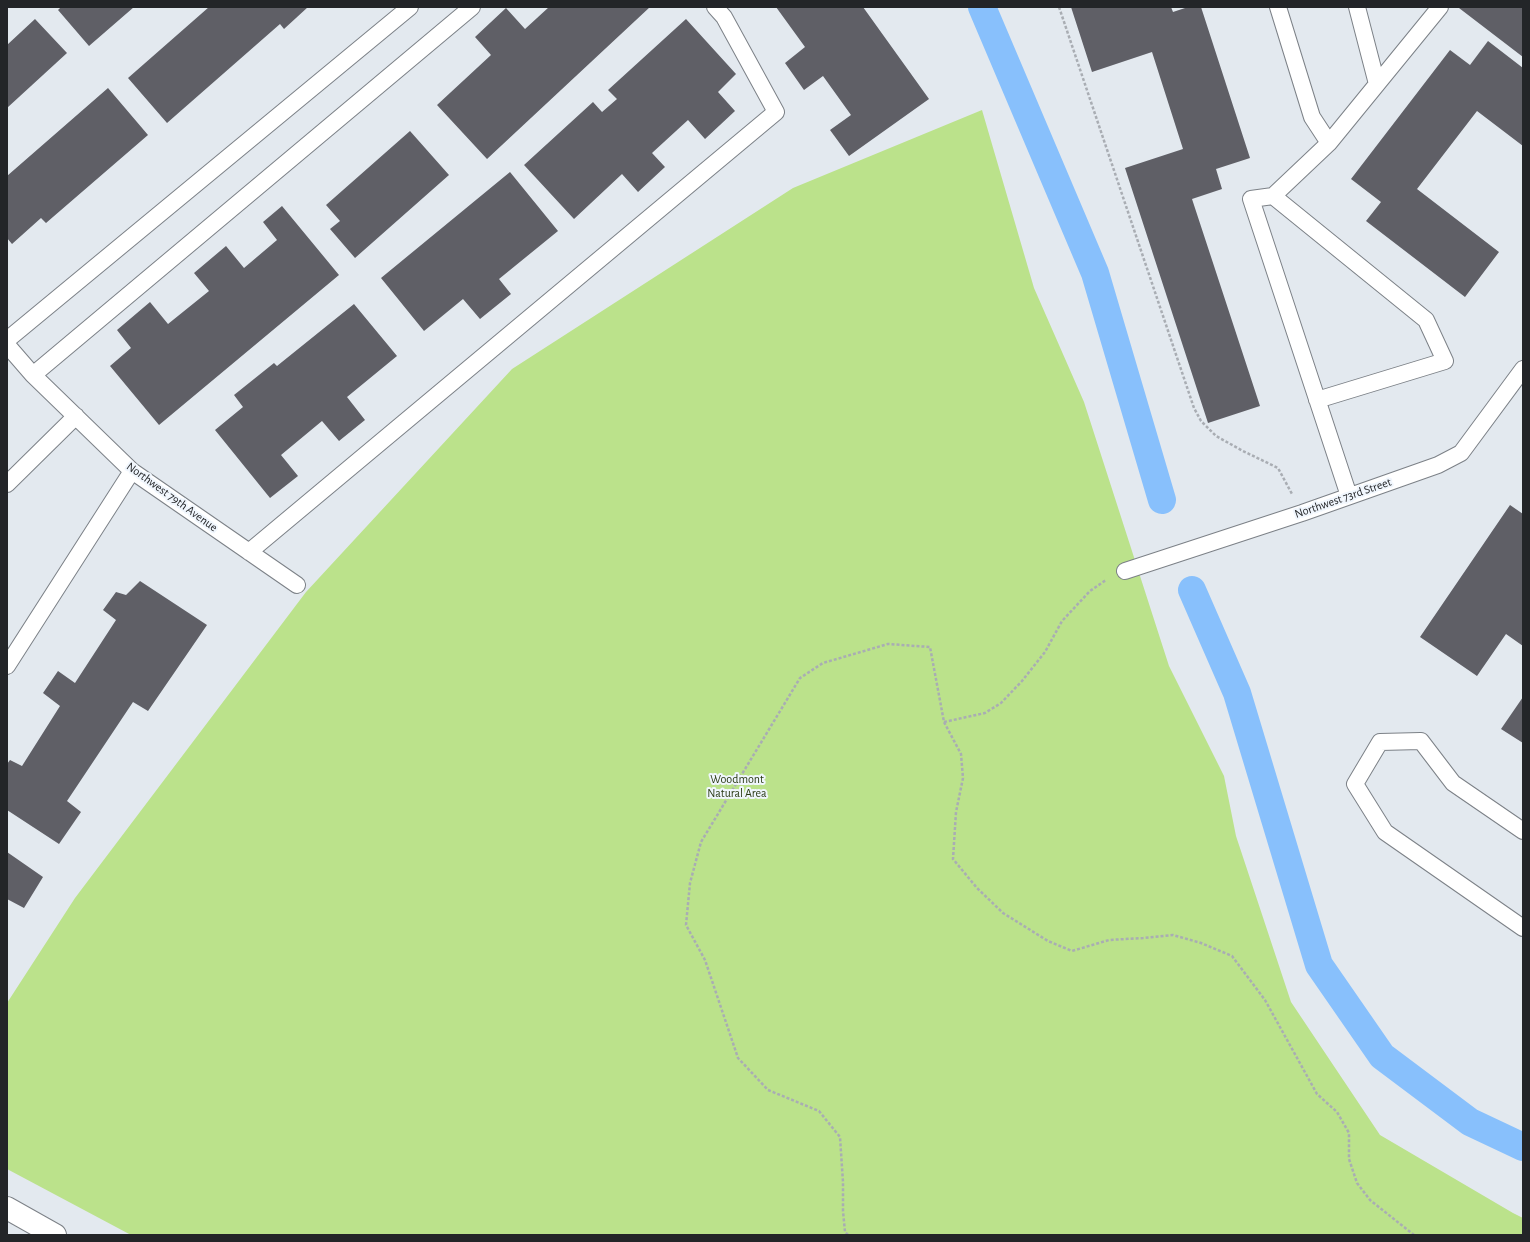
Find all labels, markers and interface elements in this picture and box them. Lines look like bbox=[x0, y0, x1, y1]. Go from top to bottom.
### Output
street label: Northwest 79th Avenue bbox=[124, 459, 220, 535]
street label: Northwest 73rd Street bbox=[1293, 475, 1393, 521]
park label: Woodmont Natural Area bbox=[707, 772, 767, 800]

